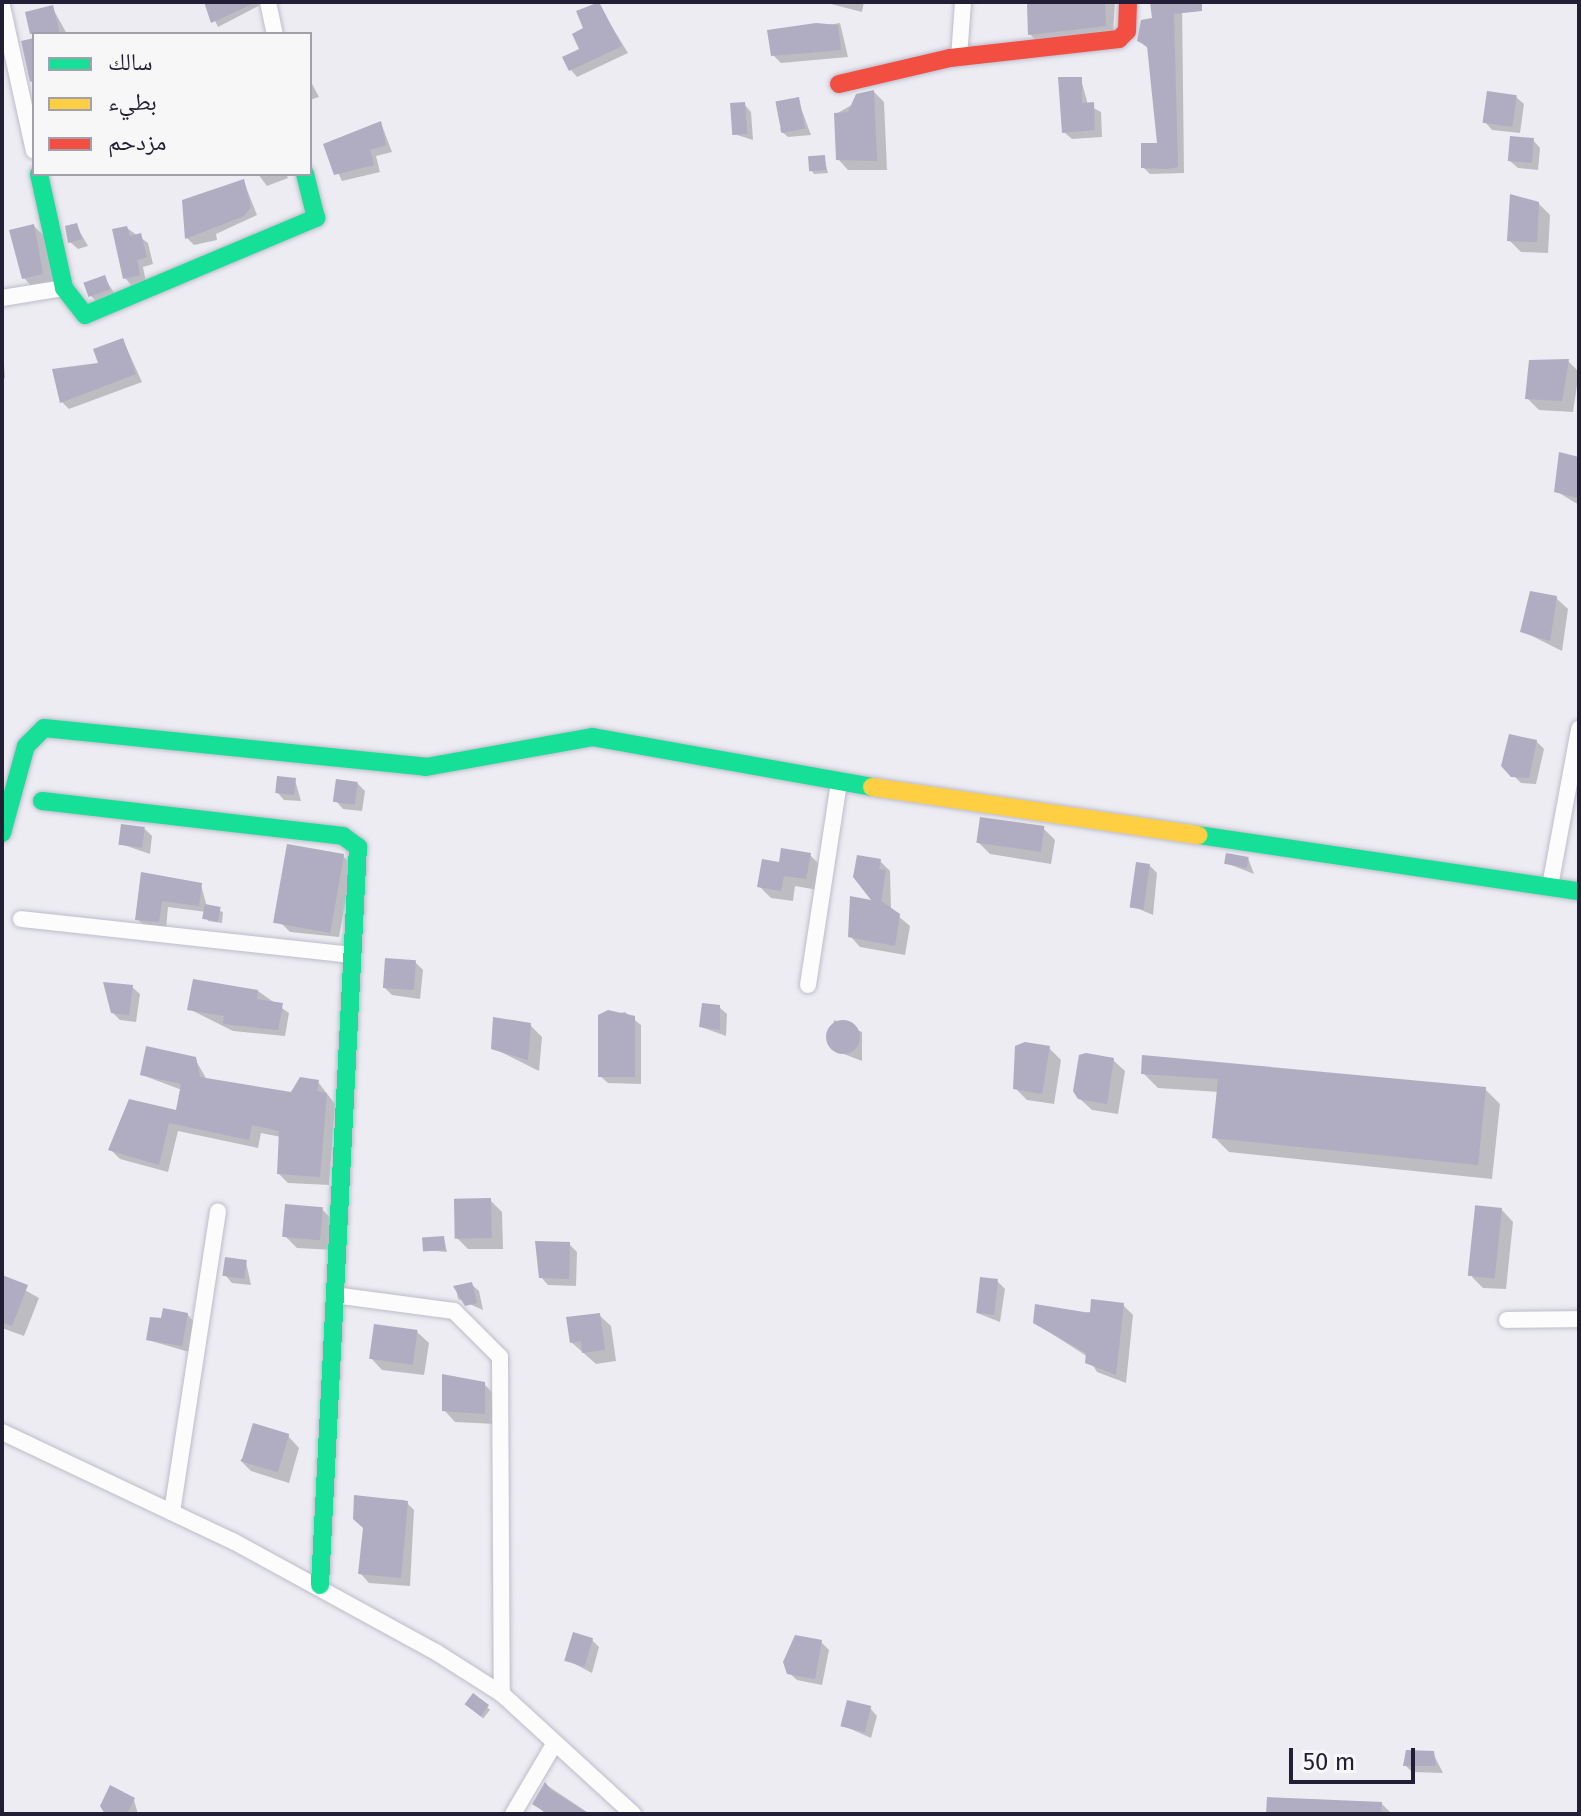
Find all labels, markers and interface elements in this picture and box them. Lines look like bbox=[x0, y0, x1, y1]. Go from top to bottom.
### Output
legend bbox=[32, 32, 312, 176]
text: سالك bbox=[108, 48, 153, 76]
text: بطيء bbox=[108, 88, 157, 116]
text: مزدحم bbox=[108, 128, 167, 156]
scale bar bbox=[1293, 1732, 1419, 1782]
text: 50 m bbox=[1303, 1748, 1355, 1776]

